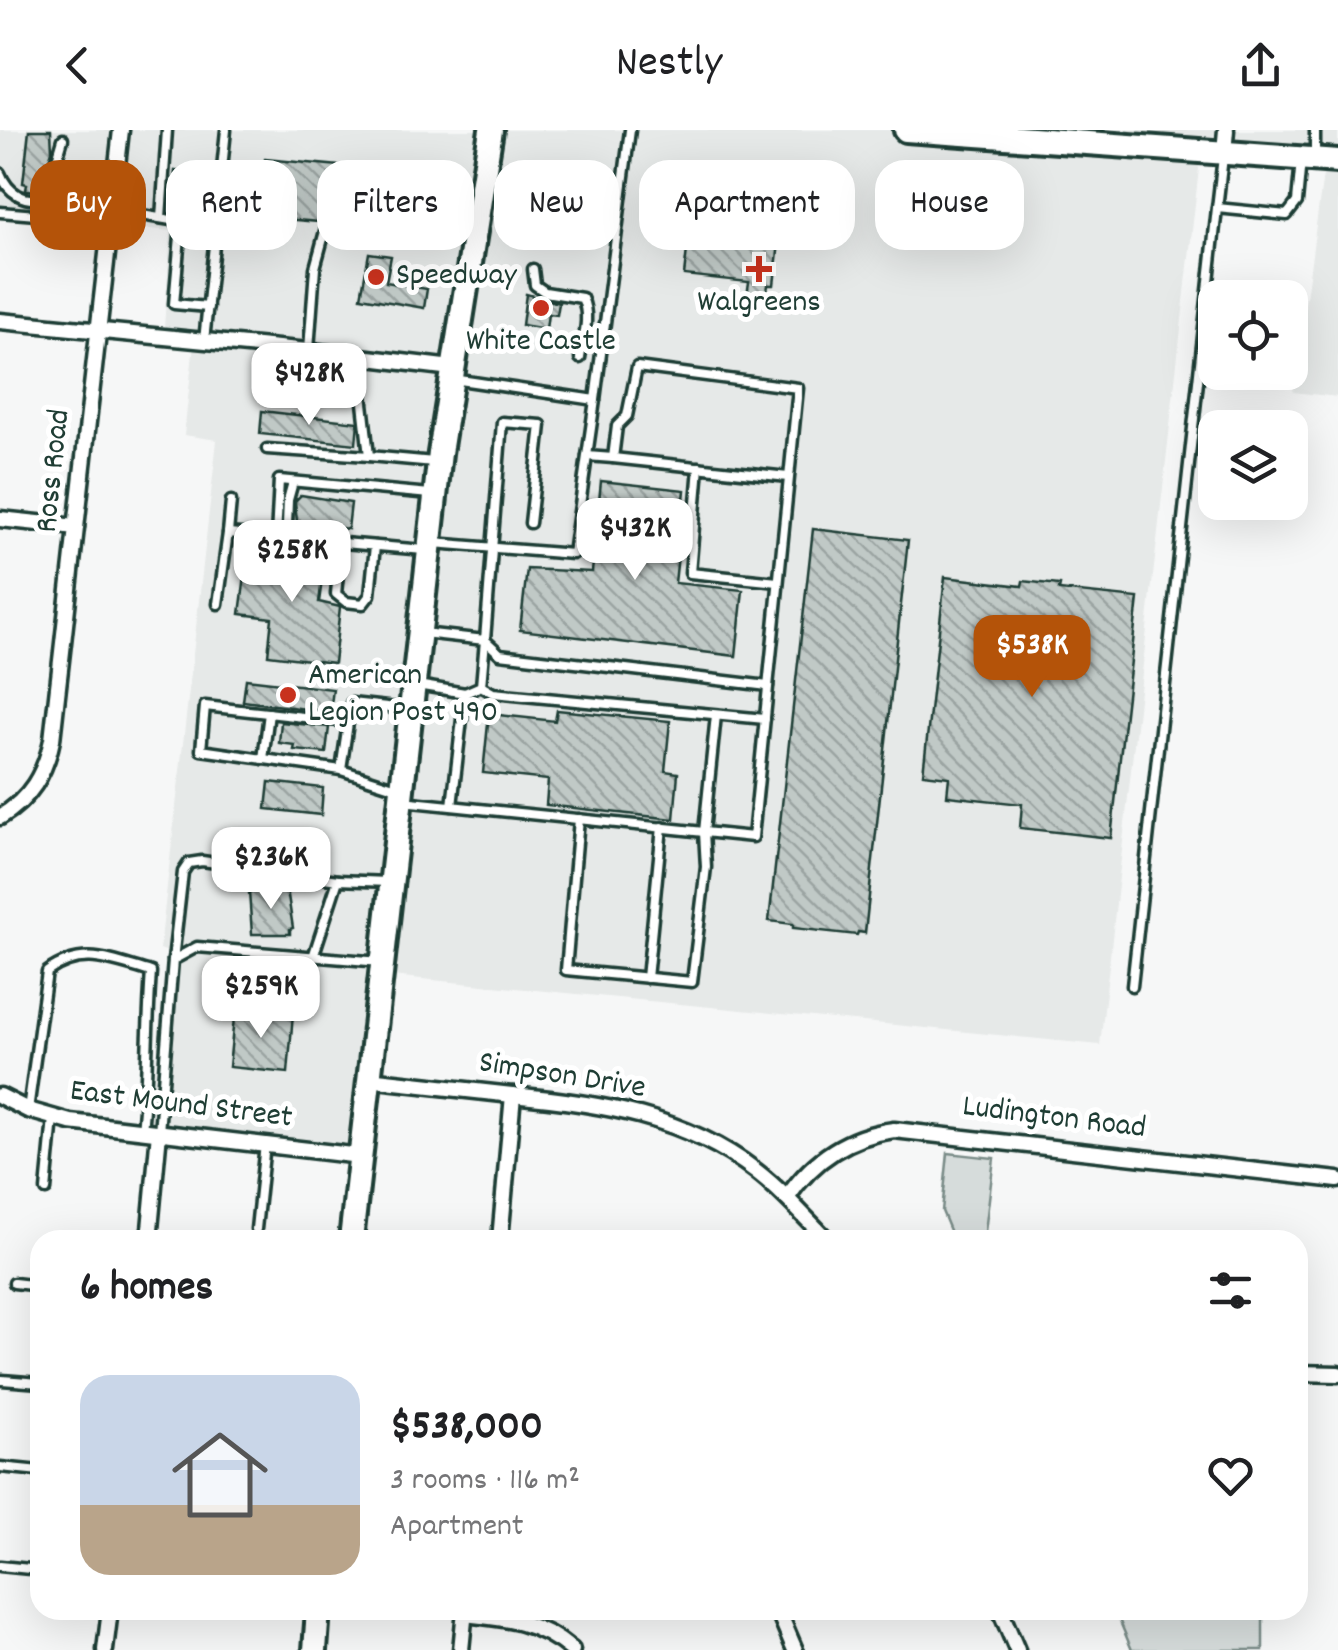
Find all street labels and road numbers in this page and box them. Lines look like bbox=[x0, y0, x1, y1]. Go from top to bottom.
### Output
street label: Ross Road bbox=[26, 407, 84, 535]
street label: Simpson Drive bbox=[475, 1041, 649, 1113]
street label: East Mound Street bbox=[67, 1070, 295, 1142]
street label: Ludington Road bbox=[960, 1085, 1148, 1153]

